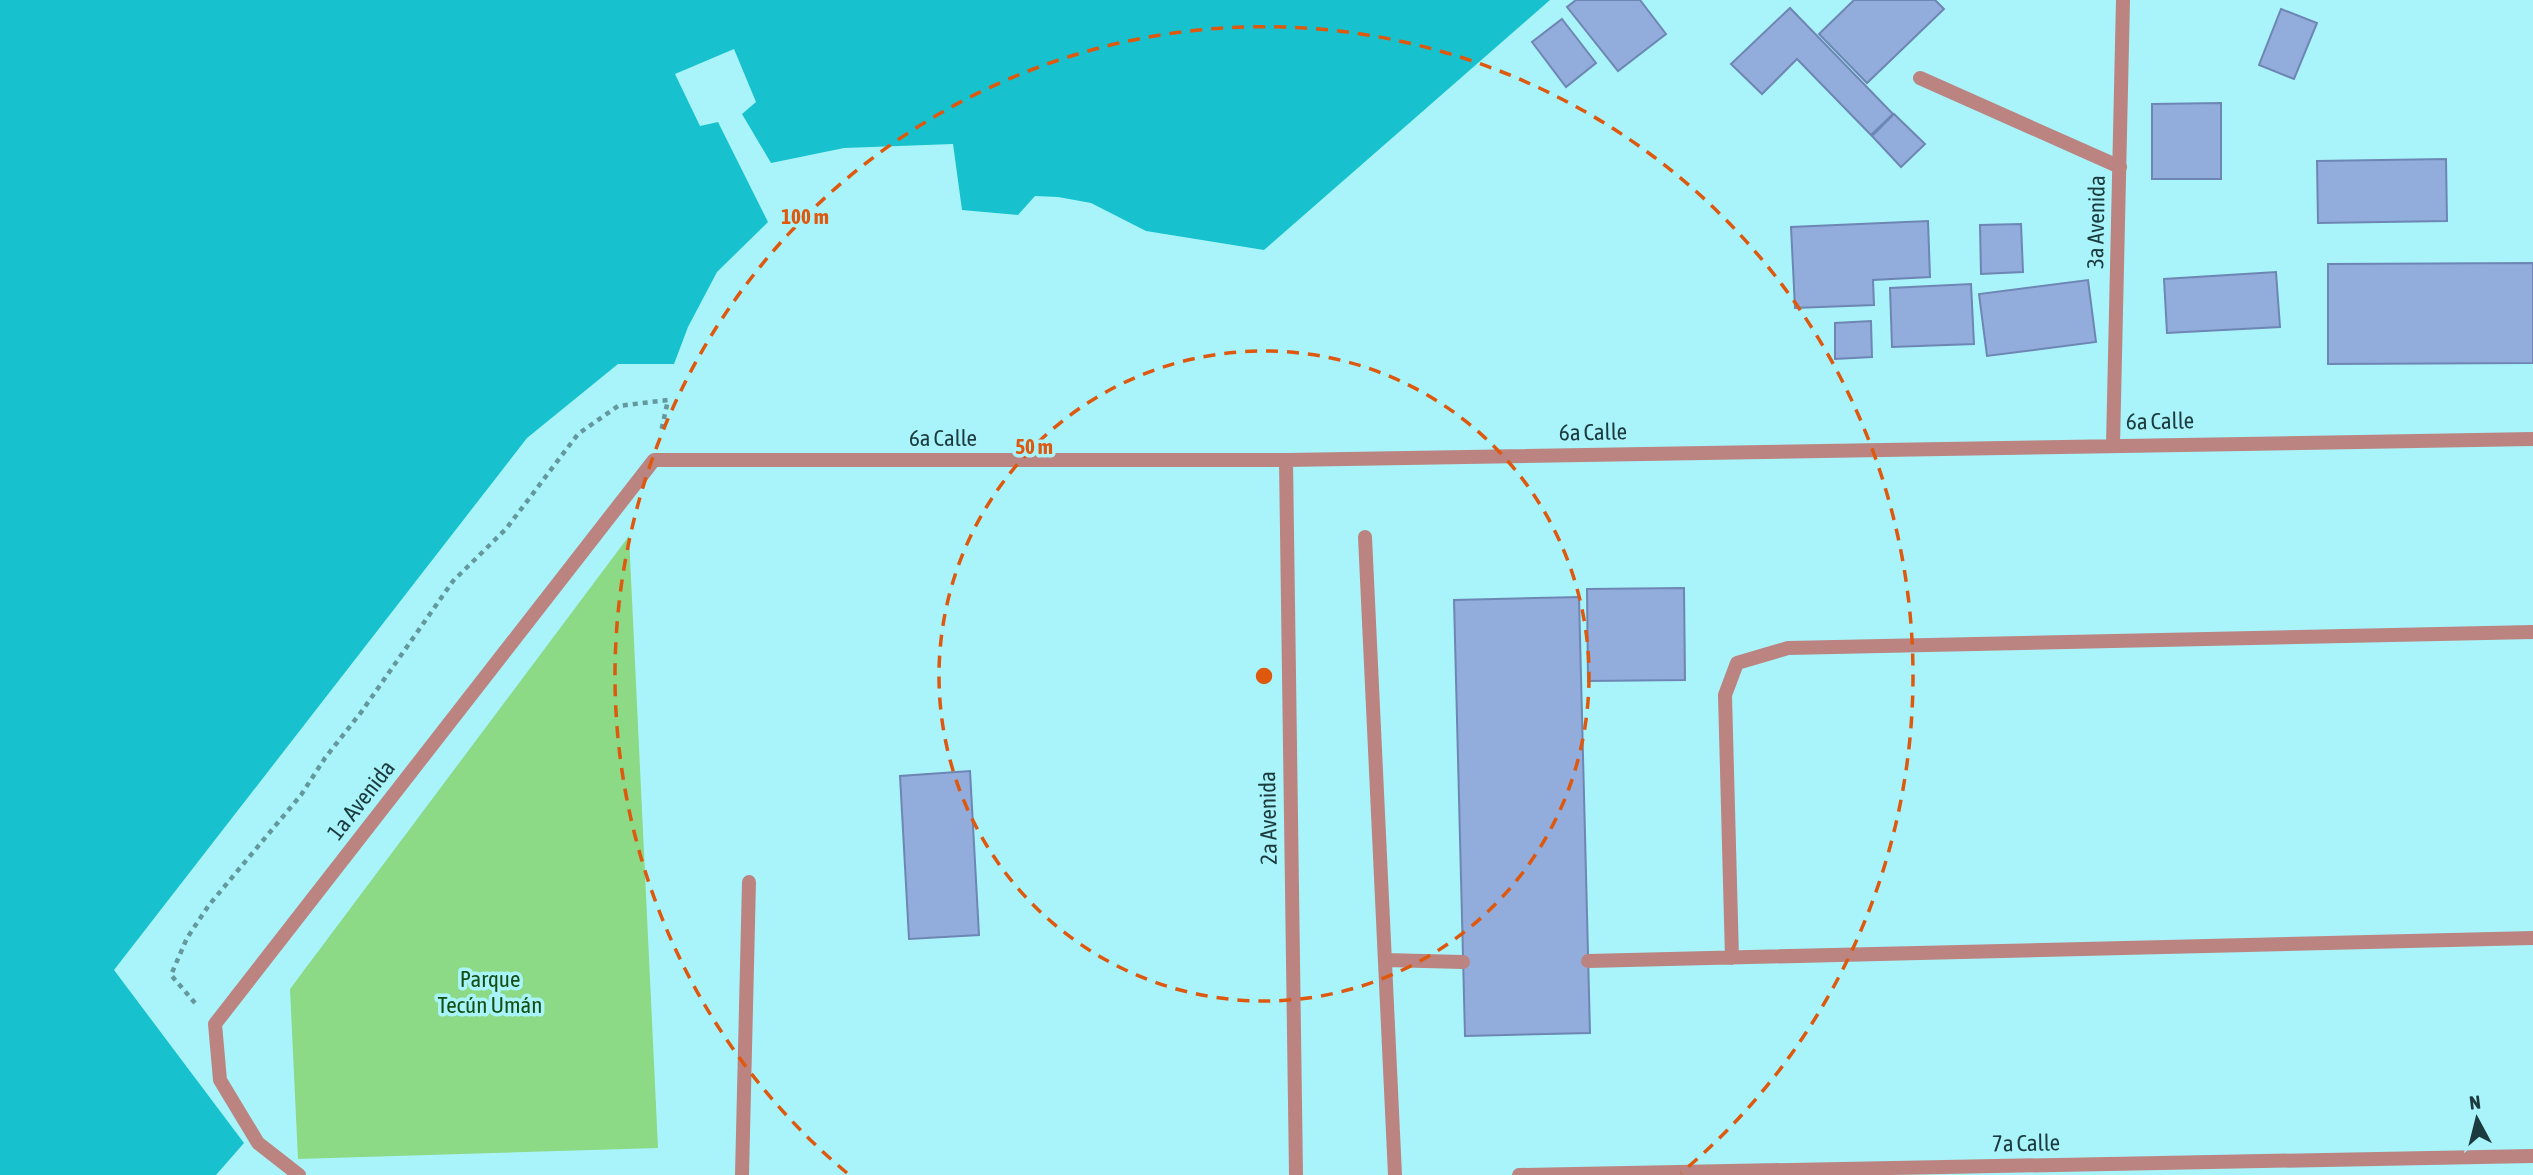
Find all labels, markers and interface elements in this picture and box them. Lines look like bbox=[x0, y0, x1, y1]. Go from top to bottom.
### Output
street label: 3a Avenida bbox=[2082, 175, 2110, 269]
text: 100 m bbox=[781, 204, 829, 228]
street label: 6a Calle bbox=[2126, 407, 2194, 435]
street label: 6a Calle bbox=[1559, 418, 1627, 446]
street label: 6a Calle bbox=[909, 425, 977, 451]
text: 50 m bbox=[1015, 434, 1053, 458]
centre of rings bbox=[1252, 664, 1276, 688]
street label: 1a Avenida bbox=[322, 755, 400, 845]
street label: 2a Avenida bbox=[1254, 771, 1282, 865]
park label: Parque Tecún Umán bbox=[438, 966, 542, 1018]
north arrow bbox=[2442, 1084, 2512, 1154]
text: N bbox=[2468, 1091, 2482, 1114]
street label: 7a Calle bbox=[1992, 1129, 2060, 1157]

